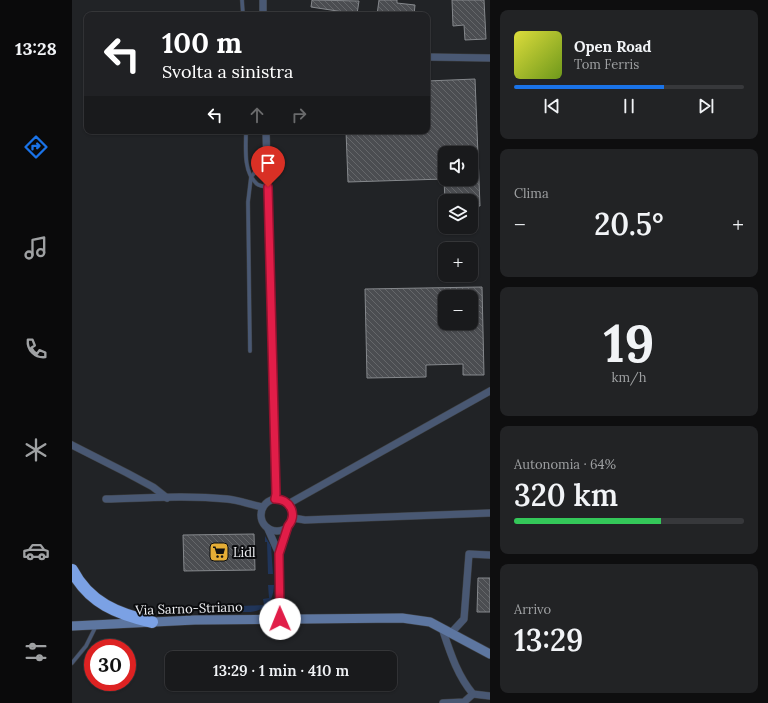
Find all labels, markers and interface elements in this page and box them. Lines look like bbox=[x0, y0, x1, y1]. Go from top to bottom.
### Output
text: 100 m bbox=[162, 25, 242, 61]
icon: left bbox=[96, 28, 148, 80]
text: 13:28 bbox=[15, 37, 57, 60]
text: Open Road bbox=[574, 37, 652, 56]
text: Tom Ferris bbox=[574, 56, 639, 73]
text: Svolta a sinistra bbox=[162, 60, 293, 83]
icon: previous bbox=[541, 95, 563, 117]
icon: pause bbox=[618, 95, 640, 117]
icon: next bbox=[695, 95, 717, 117]
icon: left bbox=[204, 104, 226, 126]
icon: ahead bbox=[246, 104, 268, 126]
icon: right bbox=[288, 104, 310, 126]
icon: directions bbox=[22, 133, 50, 161]
pin bbox=[251, 146, 285, 187]
map controls bbox=[438, 146, 478, 330]
button: sound bbox=[438, 146, 478, 186]
icon: arrive bbox=[257, 152, 279, 174]
text: Clima bbox=[514, 185, 549, 202]
button: layers bbox=[438, 194, 478, 234]
text: 20.5° bbox=[594, 205, 664, 243]
text: − bbox=[514, 210, 526, 238]
text: + bbox=[732, 210, 744, 238]
icon: music bbox=[22, 234, 50, 262]
button: + bbox=[438, 242, 478, 282]
button: − bbox=[438, 290, 478, 330]
text: 19 bbox=[603, 310, 655, 376]
icon: phone bbox=[22, 335, 50, 363]
text: km/h bbox=[611, 369, 647, 386]
icon: climate bbox=[22, 436, 50, 464]
text: Autonomia · 64% bbox=[514, 456, 616, 473]
text: 320 km bbox=[514, 476, 618, 514]
icon: car bbox=[22, 537, 50, 565]
supermarket icon: Lidl bbox=[208, 541, 230, 563]
place label: Lidl bbox=[233, 544, 256, 561]
street label: Via Sarno-Striano bbox=[134, 598, 243, 619]
position arrow bbox=[259, 598, 301, 640]
text: Arrivo bbox=[514, 601, 551, 618]
text: 13:29 bbox=[514, 621, 583, 659]
icon: filters bbox=[22, 638, 50, 666]
speed limit sign: 30 bbox=[84, 639, 136, 691]
text: 13:29 · 1 min · 410 m bbox=[213, 661, 349, 680]

